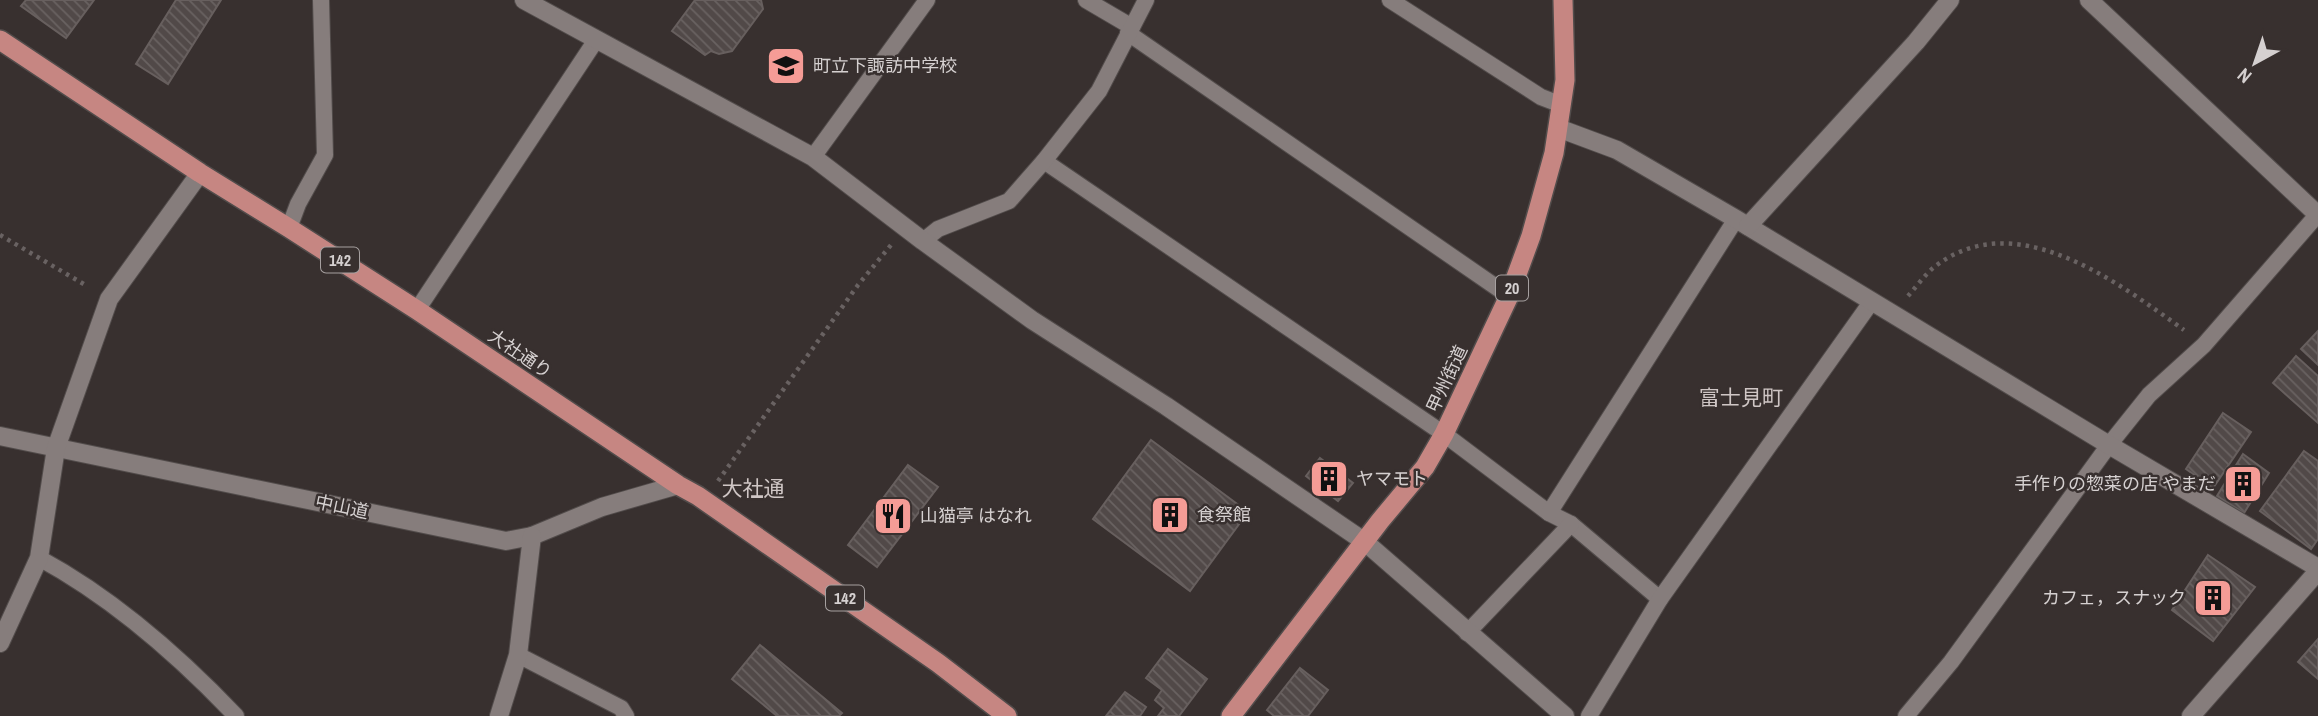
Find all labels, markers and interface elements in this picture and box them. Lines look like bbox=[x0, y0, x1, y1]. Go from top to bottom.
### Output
north arrow bbox=[2220, 28, 2290, 98]
school or university icon: 町立下諏訪中学校 bbox=[765, 45, 807, 87]
place label: 町立下諏訪中学校 bbox=[813, 53, 957, 78]
text: N bbox=[2231, 62, 2257, 90]
road number: 142 bbox=[321, 248, 359, 272]
road number: 20 bbox=[1496, 276, 1528, 300]
street label: 大社通り bbox=[483, 323, 557, 384]
street label: 甲州街道 bbox=[1420, 341, 1473, 417]
district label: 富士見町 bbox=[1699, 383, 1783, 412]
building icon: ヤマモト bbox=[1308, 458, 1350, 500]
building icon: 手作りの惣菜の店 やまだ bbox=[2222, 463, 2264, 505]
place label: ヤマモト bbox=[1356, 466, 1428, 491]
place label: 手作りの惣菜の店 やまだ bbox=[2014, 471, 2216, 496]
district label: 大社通 bbox=[722, 474, 785, 503]
street label: 中山道 bbox=[313, 489, 371, 524]
building icon: 食祭館 bbox=[1149, 494, 1191, 536]
restaurant icon: 山猫亭 はなれ bbox=[872, 495, 914, 537]
place label: 食祭館 bbox=[1197, 502, 1251, 527]
place label: 山猫亭 はなれ bbox=[920, 503, 1032, 528]
building icon: カフェ，スナック bbox=[2192, 577, 2234, 619]
place label: カフェ，スナック bbox=[2042, 585, 2186, 610]
road number: 142 bbox=[826, 586, 864, 610]

